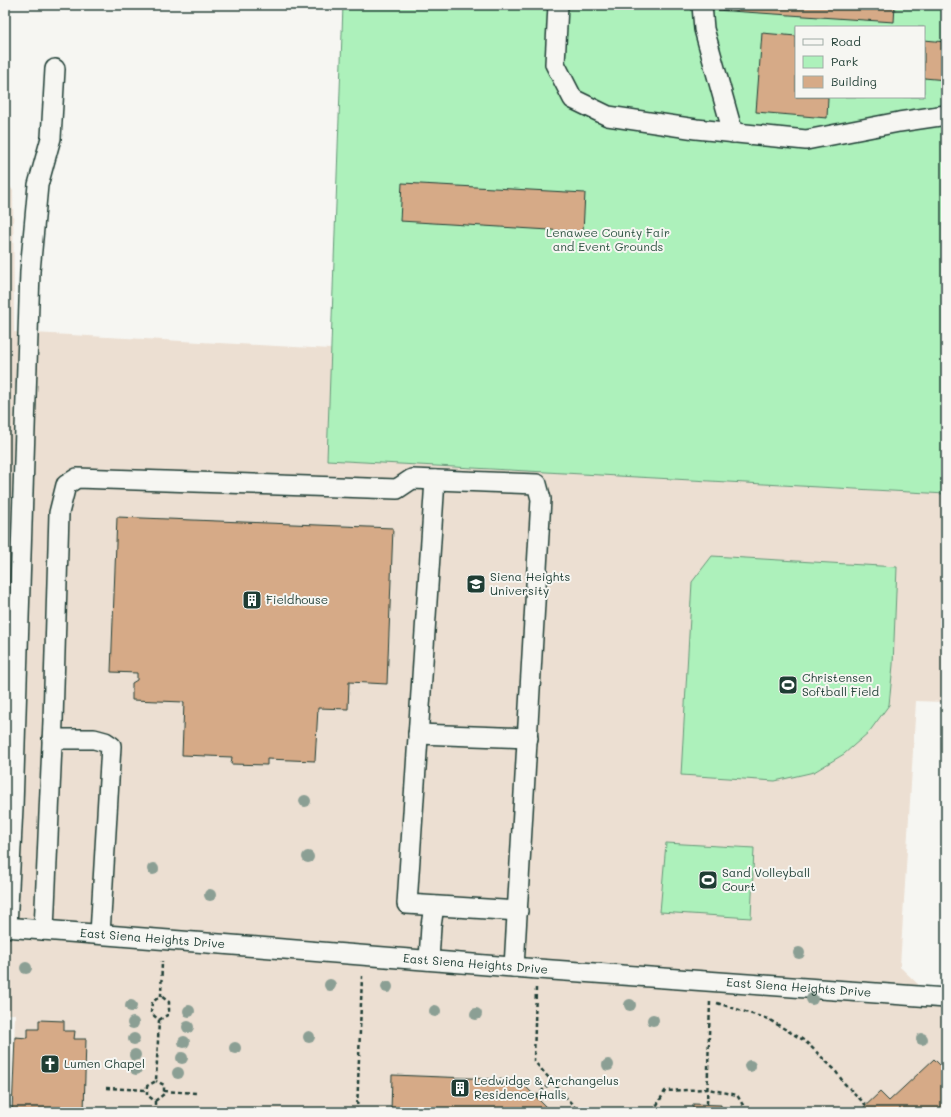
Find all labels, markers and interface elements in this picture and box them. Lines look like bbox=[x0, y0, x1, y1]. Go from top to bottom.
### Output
legend bbox=[795, 26, 925, 98]
text: Road bbox=[831, 33, 861, 49]
text: Park bbox=[831, 53, 858, 69]
text: Building bbox=[831, 73, 877, 89]
park label: Lenawee County Fair and Event Grounds bbox=[546, 224, 670, 254]
place label: Siena Heights University bbox=[490, 568, 570, 598]
school or university icon: Siena Heights University bbox=[465, 573, 487, 595]
building icon: Fieldhouse bbox=[241, 589, 263, 611]
place label: Fieldhouse bbox=[266, 591, 328, 607]
place label: Christensen Softball Field bbox=[802, 669, 880, 699]
sports icon: Christensen Softball Field bbox=[777, 674, 799, 696]
place label: Sand Volleyball Court bbox=[722, 864, 810, 894]
sports icon: Sand Volleyball Court bbox=[697, 869, 719, 891]
street label: East Siena Heights Drive bbox=[80, 924, 226, 951]
street label: East Siena Heights Drive bbox=[403, 949, 549, 977]
street label: East Siena Heights Drive bbox=[726, 973, 872, 1000]
church icon: Lumen Chapel bbox=[39, 1053, 61, 1075]
place label: Lumen Chapel bbox=[64, 1055, 145, 1071]
place label: Ledwidge & Archangelus Residence Halls bbox=[474, 1072, 619, 1102]
building icon: Ledwidge & Archangelus Residence Halls bbox=[449, 1077, 471, 1099]

